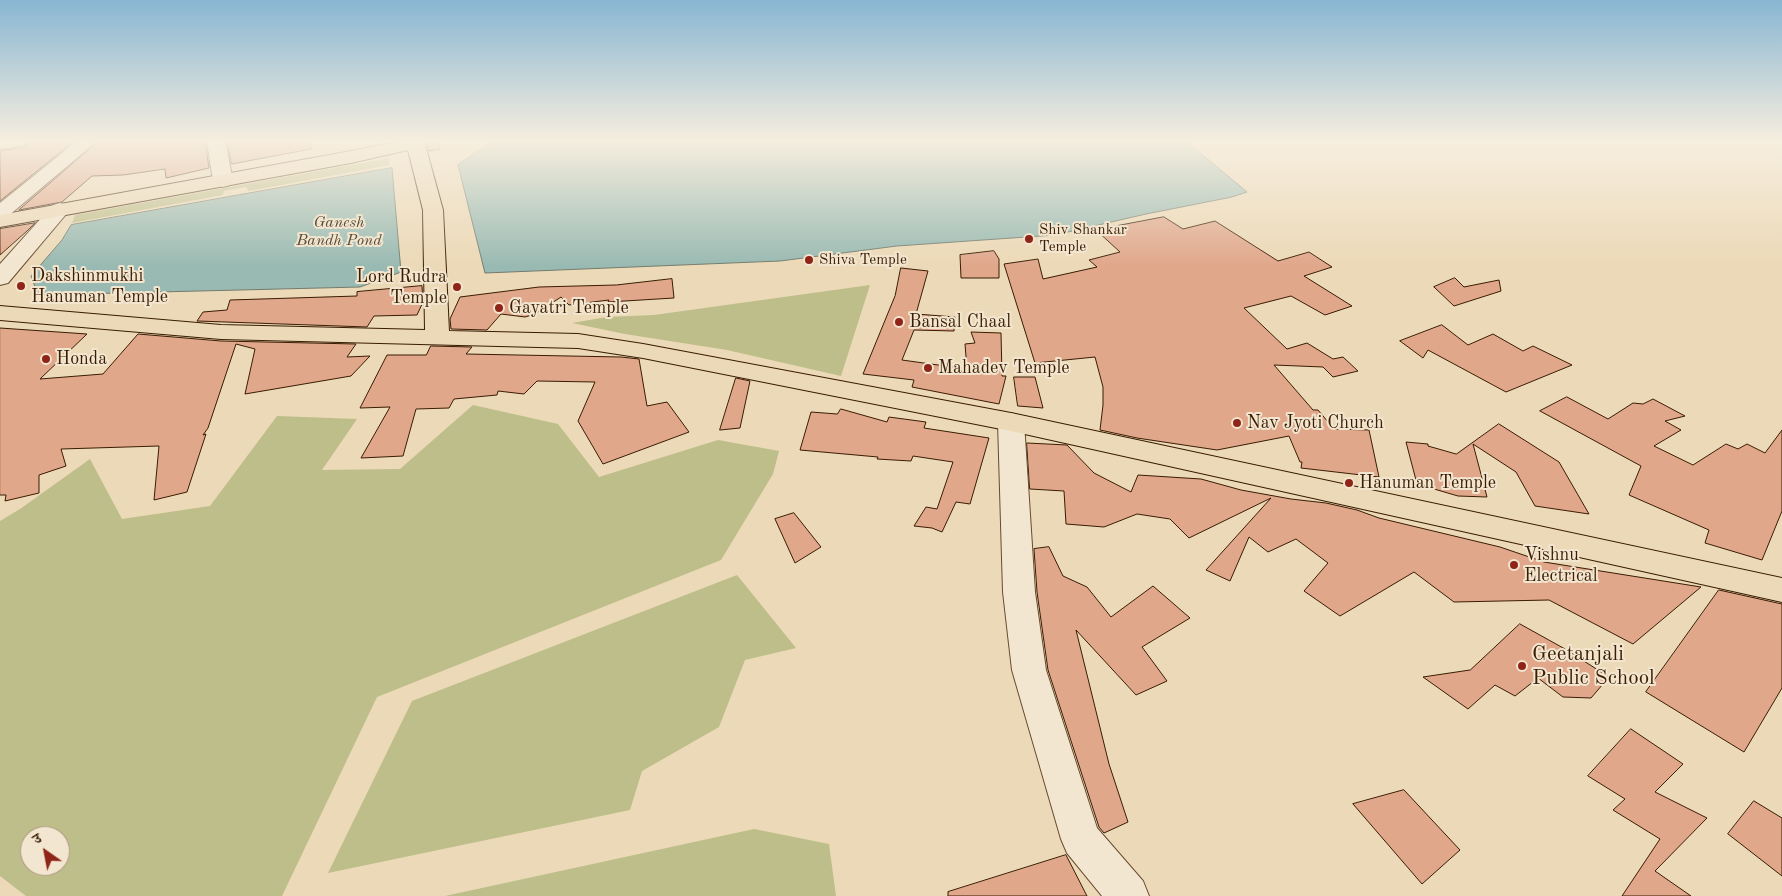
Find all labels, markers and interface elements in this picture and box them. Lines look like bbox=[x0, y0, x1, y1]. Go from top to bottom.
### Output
water label: Ganesh Bandh Pond bbox=[296, 213, 382, 251]
place label: Shiv Shankar Temple bbox=[1039, 221, 1127, 256]
marker: Shiv Shankar Temple bbox=[1023, 233, 1035, 245]
place label: Shiva Temple bbox=[819, 251, 907, 269]
marker: Shiva Temple bbox=[803, 254, 815, 266]
place label: Dakshinmukhi Hanuman Temple bbox=[31, 265, 168, 308]
place label: Lord Rudra Temple bbox=[356, 266, 447, 308]
marker: Dakshinmukhi Hanuman Temple bbox=[15, 280, 27, 292]
marker: Lord Rudra Temple bbox=[451, 281, 463, 293]
place label: Gayatri Temple bbox=[509, 297, 629, 319]
marker: Gayatri Temple bbox=[493, 302, 505, 314]
place label: Bansal Chaal bbox=[909, 311, 1011, 333]
marker: Bansal Chaal bbox=[893, 316, 905, 328]
place label: Honda bbox=[56, 348, 107, 370]
marker: Honda bbox=[40, 353, 52, 365]
place label: Mahadev Temple bbox=[938, 357, 1070, 379]
marker: Mahadev Temple bbox=[922, 362, 934, 374]
place label: Nav Jyoti Church bbox=[1247, 412, 1384, 434]
marker: Nav Jyoti Church bbox=[1231, 417, 1243, 429]
place label: Hanuman Temple bbox=[1359, 472, 1496, 494]
marker: Hanuman Temple bbox=[1343, 477, 1355, 489]
place label: Vishnu Electrical bbox=[1524, 544, 1598, 586]
marker: Vishnu Electrical bbox=[1508, 559, 1520, 571]
place label: Geetanjali Public School bbox=[1532, 641, 1655, 691]
marker: Geetanjali Public School bbox=[1516, 660, 1528, 672]
north arrow bbox=[20, 826, 70, 876]
text: उ bbox=[31, 831, 44, 847]

